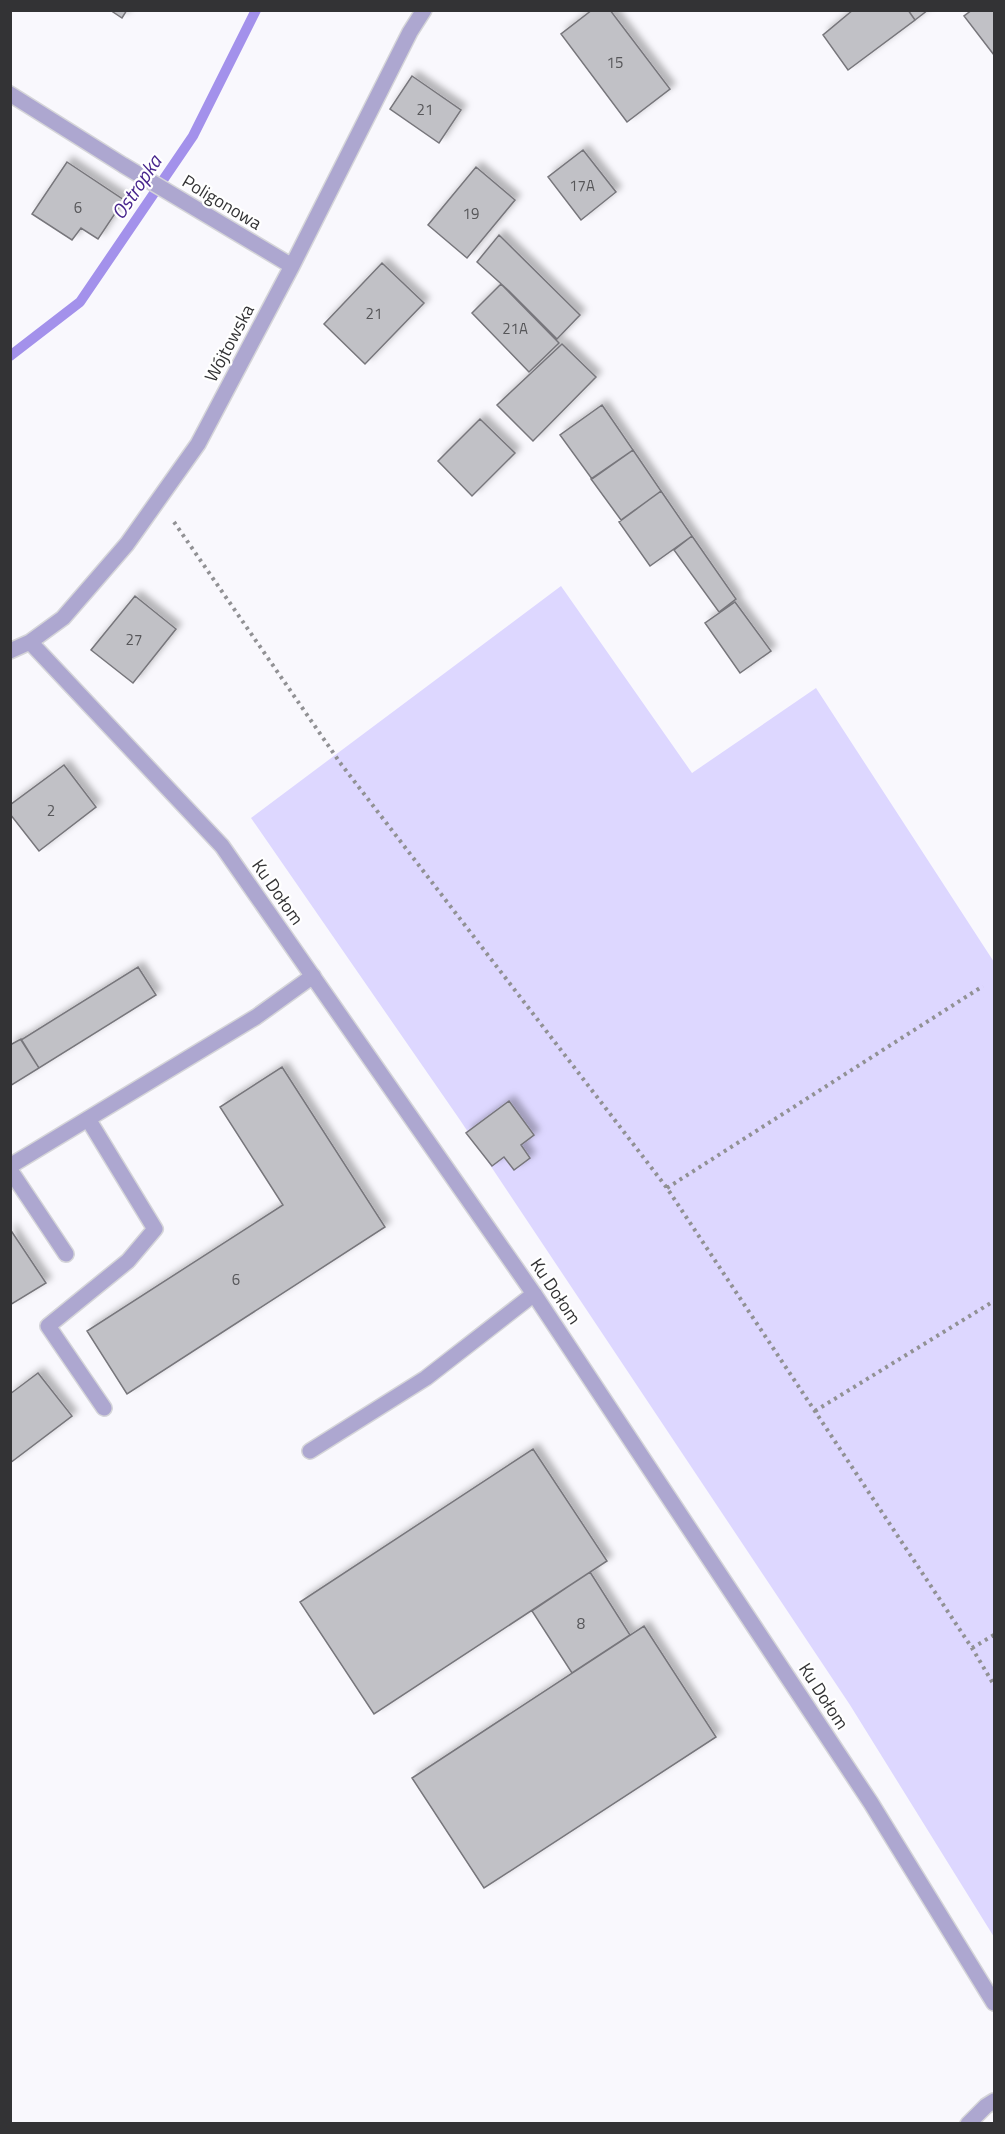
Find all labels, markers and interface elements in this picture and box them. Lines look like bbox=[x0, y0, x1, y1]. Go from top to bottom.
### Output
house number: 15 bbox=[607, 51, 623, 74]
house number: 21 bbox=[417, 98, 433, 121]
water label: Ostropka bbox=[103, 148, 170, 226]
street label: Poligonowa bbox=[177, 168, 267, 236]
house number: 17A bbox=[569, 174, 595, 197]
house number: 6 bbox=[74, 196, 82, 219]
house number: 19 bbox=[463, 202, 479, 225]
street label: Wójtowska bbox=[197, 299, 261, 387]
house number: 21 bbox=[366, 302, 382, 325]
house number: 21A bbox=[502, 317, 528, 340]
house number: 27 bbox=[126, 628, 142, 651]
house number: 2 bbox=[47, 799, 55, 822]
street label: Ku Dołom bbox=[245, 854, 311, 930]
street label: Ku Dołom bbox=[524, 1252, 588, 1330]
house number: 6 bbox=[232, 1268, 240, 1291]
house number: 8 bbox=[577, 1612, 585, 1635]
street label: Ku Dołom bbox=[792, 1657, 856, 1735]

